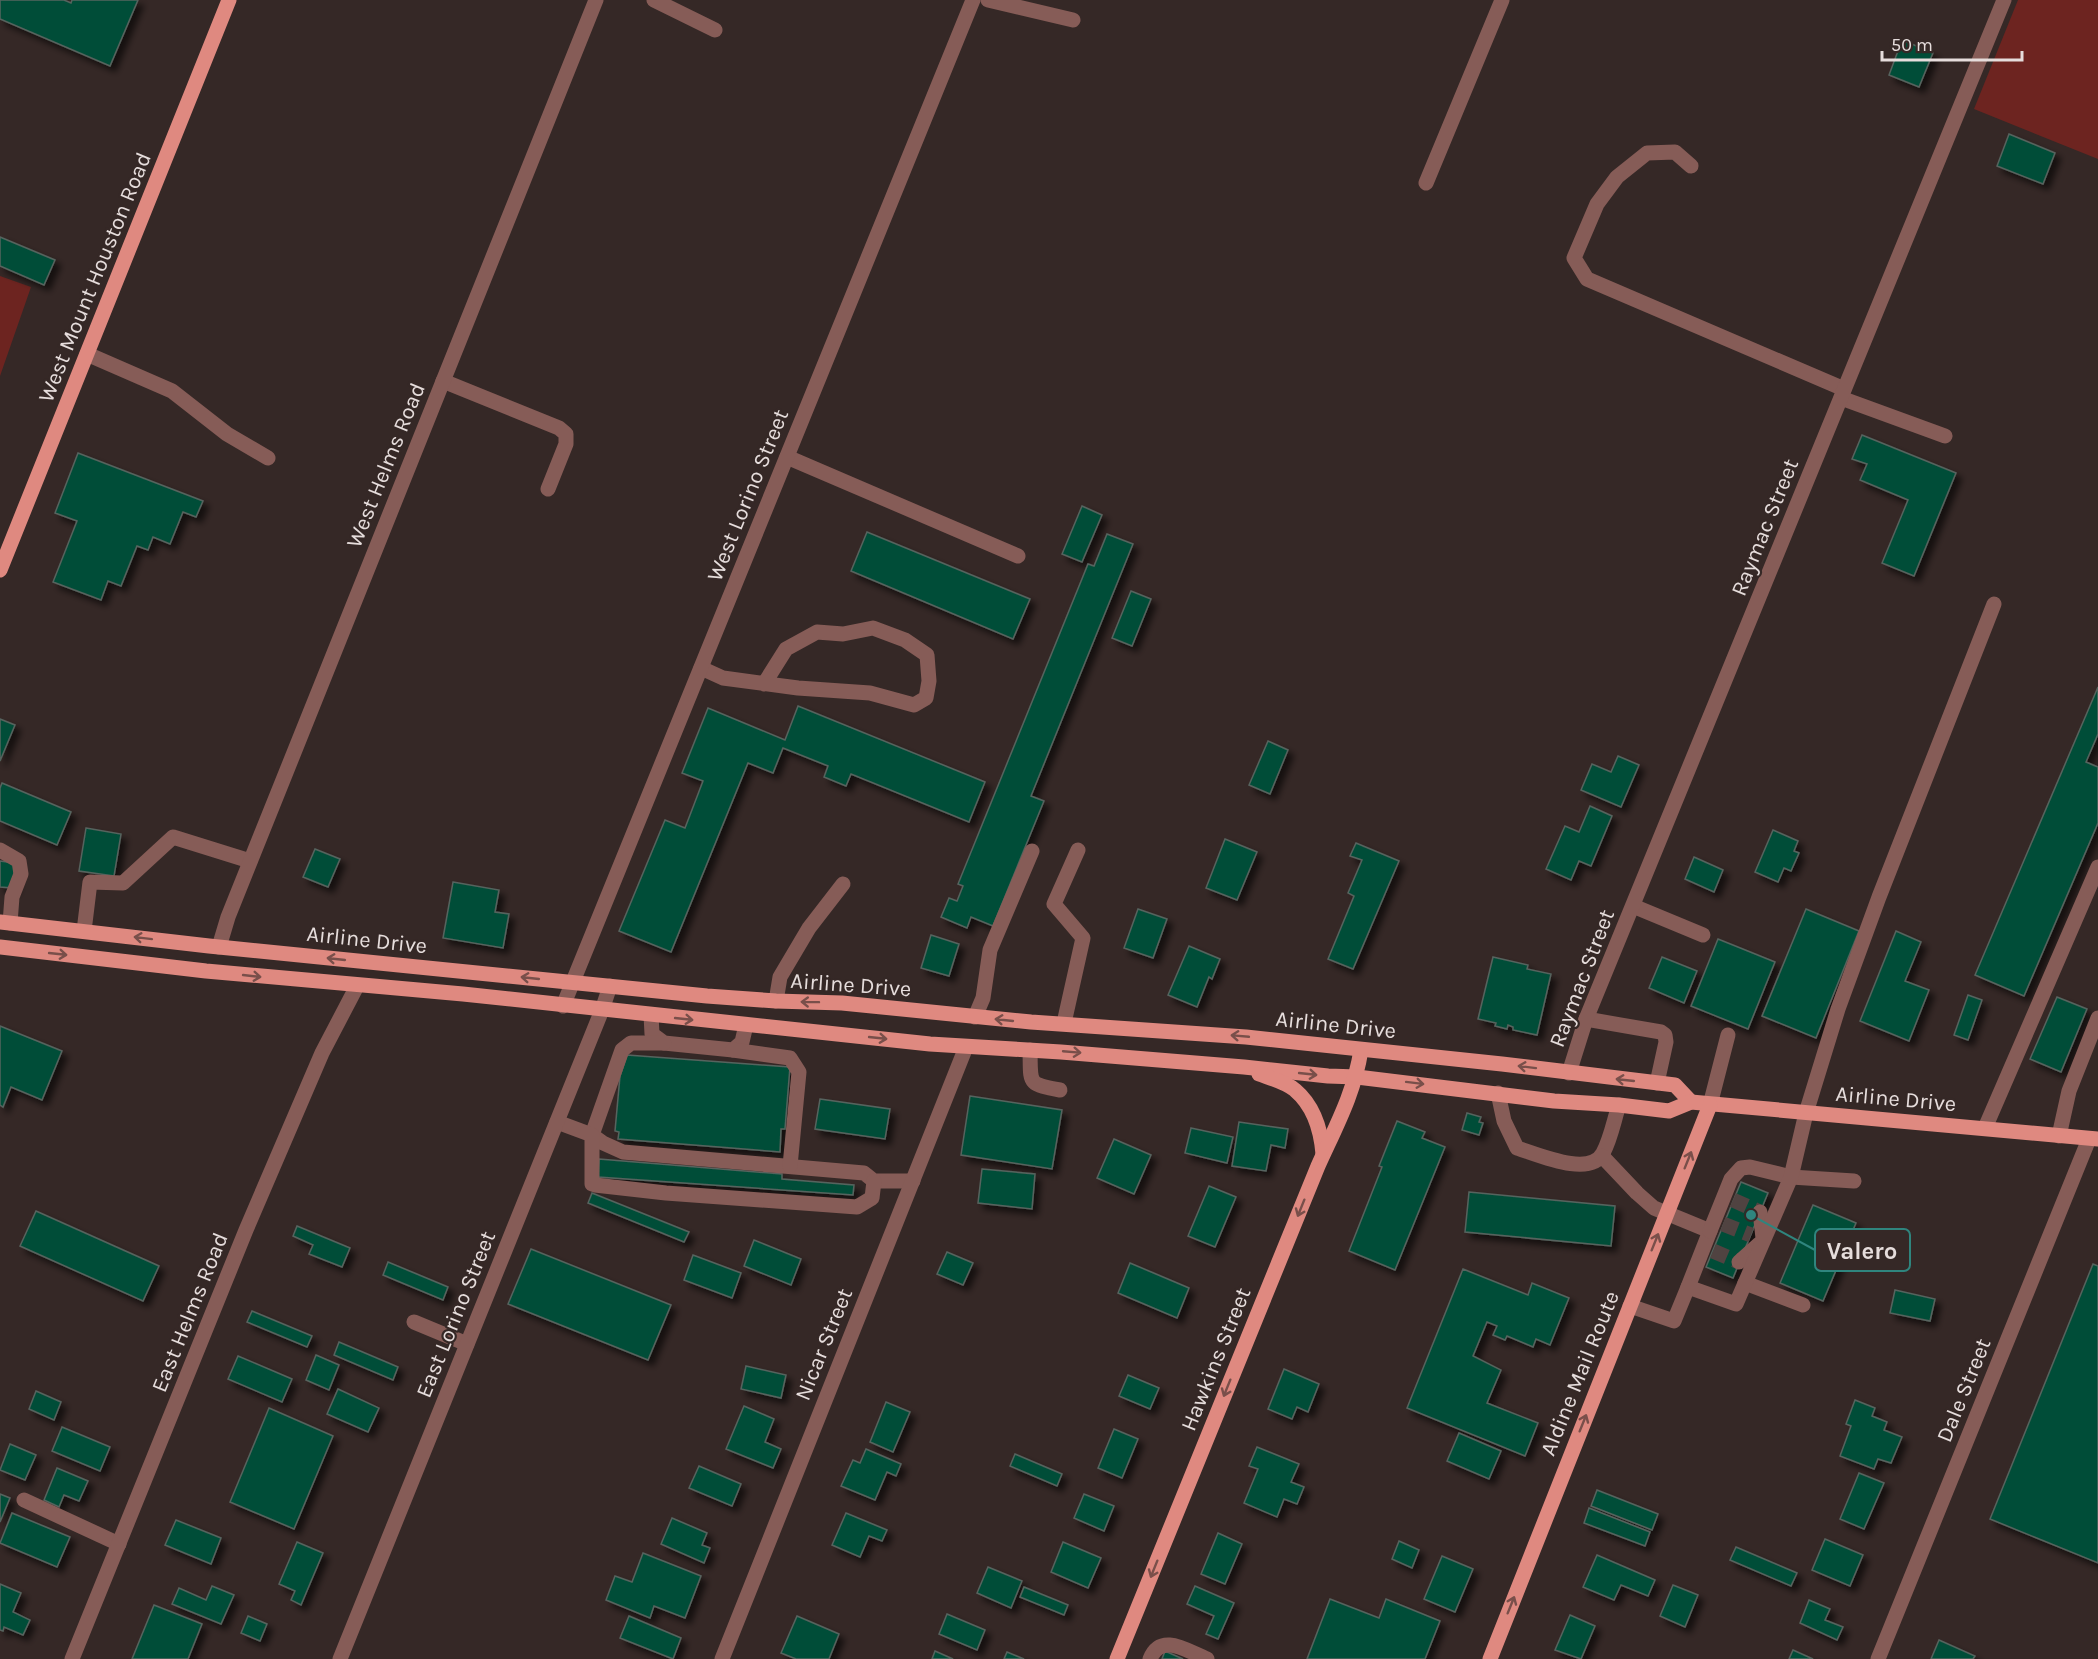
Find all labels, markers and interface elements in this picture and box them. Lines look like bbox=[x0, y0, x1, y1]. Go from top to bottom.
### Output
scale bar bbox=[1882, 24, 2022, 62]
text: 50 m bbox=[1891, 34, 1933, 56]
street label: West Mount Houston Road bbox=[33, 149, 157, 406]
street label: West Helms Road bbox=[341, 379, 431, 552]
street label: West Lorino Street bbox=[702, 406, 794, 585]
street label: Raymac Street bbox=[1726, 455, 1804, 600]
street label: Raymac Street bbox=[1544, 906, 1620, 1051]
street label: Airline Drive bbox=[305, 921, 428, 959]
one-way arrow bbox=[133, 932, 153, 943]
one-way arrow bbox=[48, 949, 68, 960]
one-way arrow bbox=[327, 953, 347, 964]
street label: Airline Drive bbox=[790, 968, 912, 1002]
one-way arrow bbox=[241, 971, 261, 982]
one-way arrow bbox=[521, 972, 541, 983]
one-way arrow bbox=[800, 996, 820, 1008]
street label: Airline Drive bbox=[1274, 1006, 1397, 1044]
one-way arrow bbox=[673, 1013, 693, 1024]
one-way arrow bbox=[994, 1014, 1014, 1025]
one-way arrow bbox=[1231, 1030, 1251, 1041]
one-way arrow bbox=[867, 1033, 887, 1044]
one-way arrow bbox=[1062, 1047, 1082, 1058]
one-way arrow bbox=[1518, 1062, 1538, 1073]
one-way arrow bbox=[1298, 1069, 1318, 1080]
one-way arrow bbox=[1616, 1074, 1636, 1085]
one-way arrow bbox=[1404, 1078, 1424, 1089]
street label: Airline Drive bbox=[1834, 1081, 1957, 1117]
one-way arrow bbox=[1683, 1151, 1694, 1170]
one-way arrow bbox=[1295, 1198, 1306, 1217]
street label: East Lorino Street bbox=[411, 1227, 501, 1401]
street label: East Helms Road bbox=[146, 1229, 234, 1396]
callout: Valero bbox=[1815, 1229, 1910, 1271]
one-way arrow bbox=[1650, 1233, 1661, 1252]
text: Valero bbox=[1827, 1237, 1897, 1265]
street label: Hawkins Street bbox=[1175, 1284, 1256, 1435]
street label: Nicar Street bbox=[790, 1285, 858, 1404]
street label: Aldine Mail Route bbox=[1535, 1287, 1625, 1459]
street label: Dale Street bbox=[1931, 1335, 1997, 1446]
one-way arrow bbox=[1221, 1379, 1232, 1397]
one-way arrow bbox=[1578, 1415, 1589, 1433]
one-way arrow bbox=[1148, 1559, 1159, 1578]
one-way arrow bbox=[1506, 1596, 1517, 1614]

